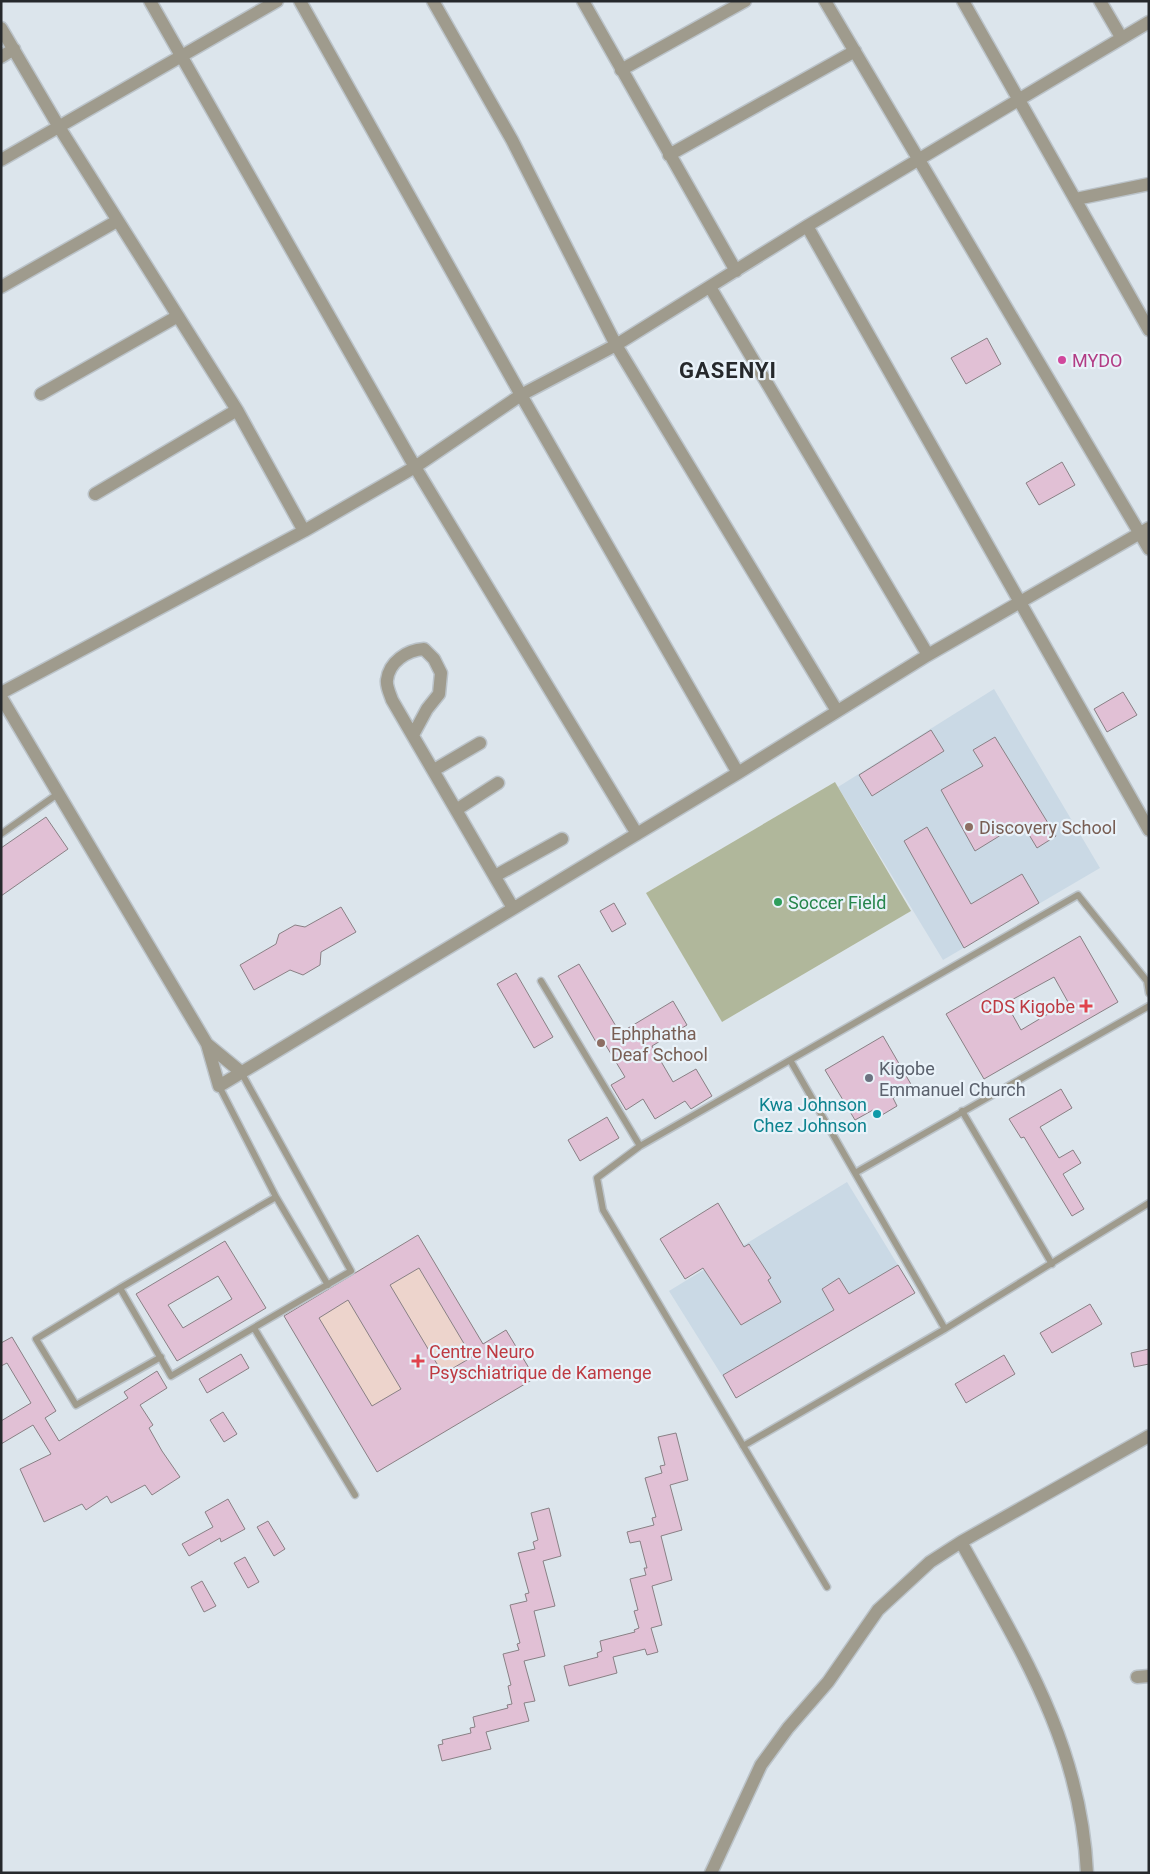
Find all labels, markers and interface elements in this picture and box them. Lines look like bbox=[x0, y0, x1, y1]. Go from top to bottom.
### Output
place label: MYDO bbox=[1072, 350, 1122, 371]
marker: MYDO bbox=[1056, 354, 1068, 366]
district label: GASENYI bbox=[679, 358, 777, 383]
place label: Discovery School bbox=[979, 817, 1116, 838]
marker: Discovery School bbox=[963, 821, 975, 833]
place label: Soccer Field bbox=[788, 892, 886, 913]
marker: Soccer Field bbox=[772, 896, 784, 908]
place label: CDS Kigobe bbox=[981, 996, 1075, 1017]
marker: CDS Kigobe bbox=[1079, 999, 1093, 1013]
place label: Ephphatha Deaf School bbox=[611, 1023, 708, 1065]
marker: Ephphatha Deaf School bbox=[595, 1037, 607, 1049]
place label: Kigobe Emmanuel Church bbox=[879, 1058, 1026, 1100]
marker: Kigobe Emmanuel Church bbox=[863, 1072, 875, 1084]
place label: Kwa Johnson Chez Johnson bbox=[753, 1094, 867, 1136]
marker: Kwa Johnson Chez Johnson bbox=[871, 1108, 883, 1120]
place label: Centre Neuro Psyschiatrique de Kamenge bbox=[429, 1341, 652, 1383]
marker: Centre Neuro Psyschiatrique de Kamenge bbox=[411, 1354, 425, 1368]

